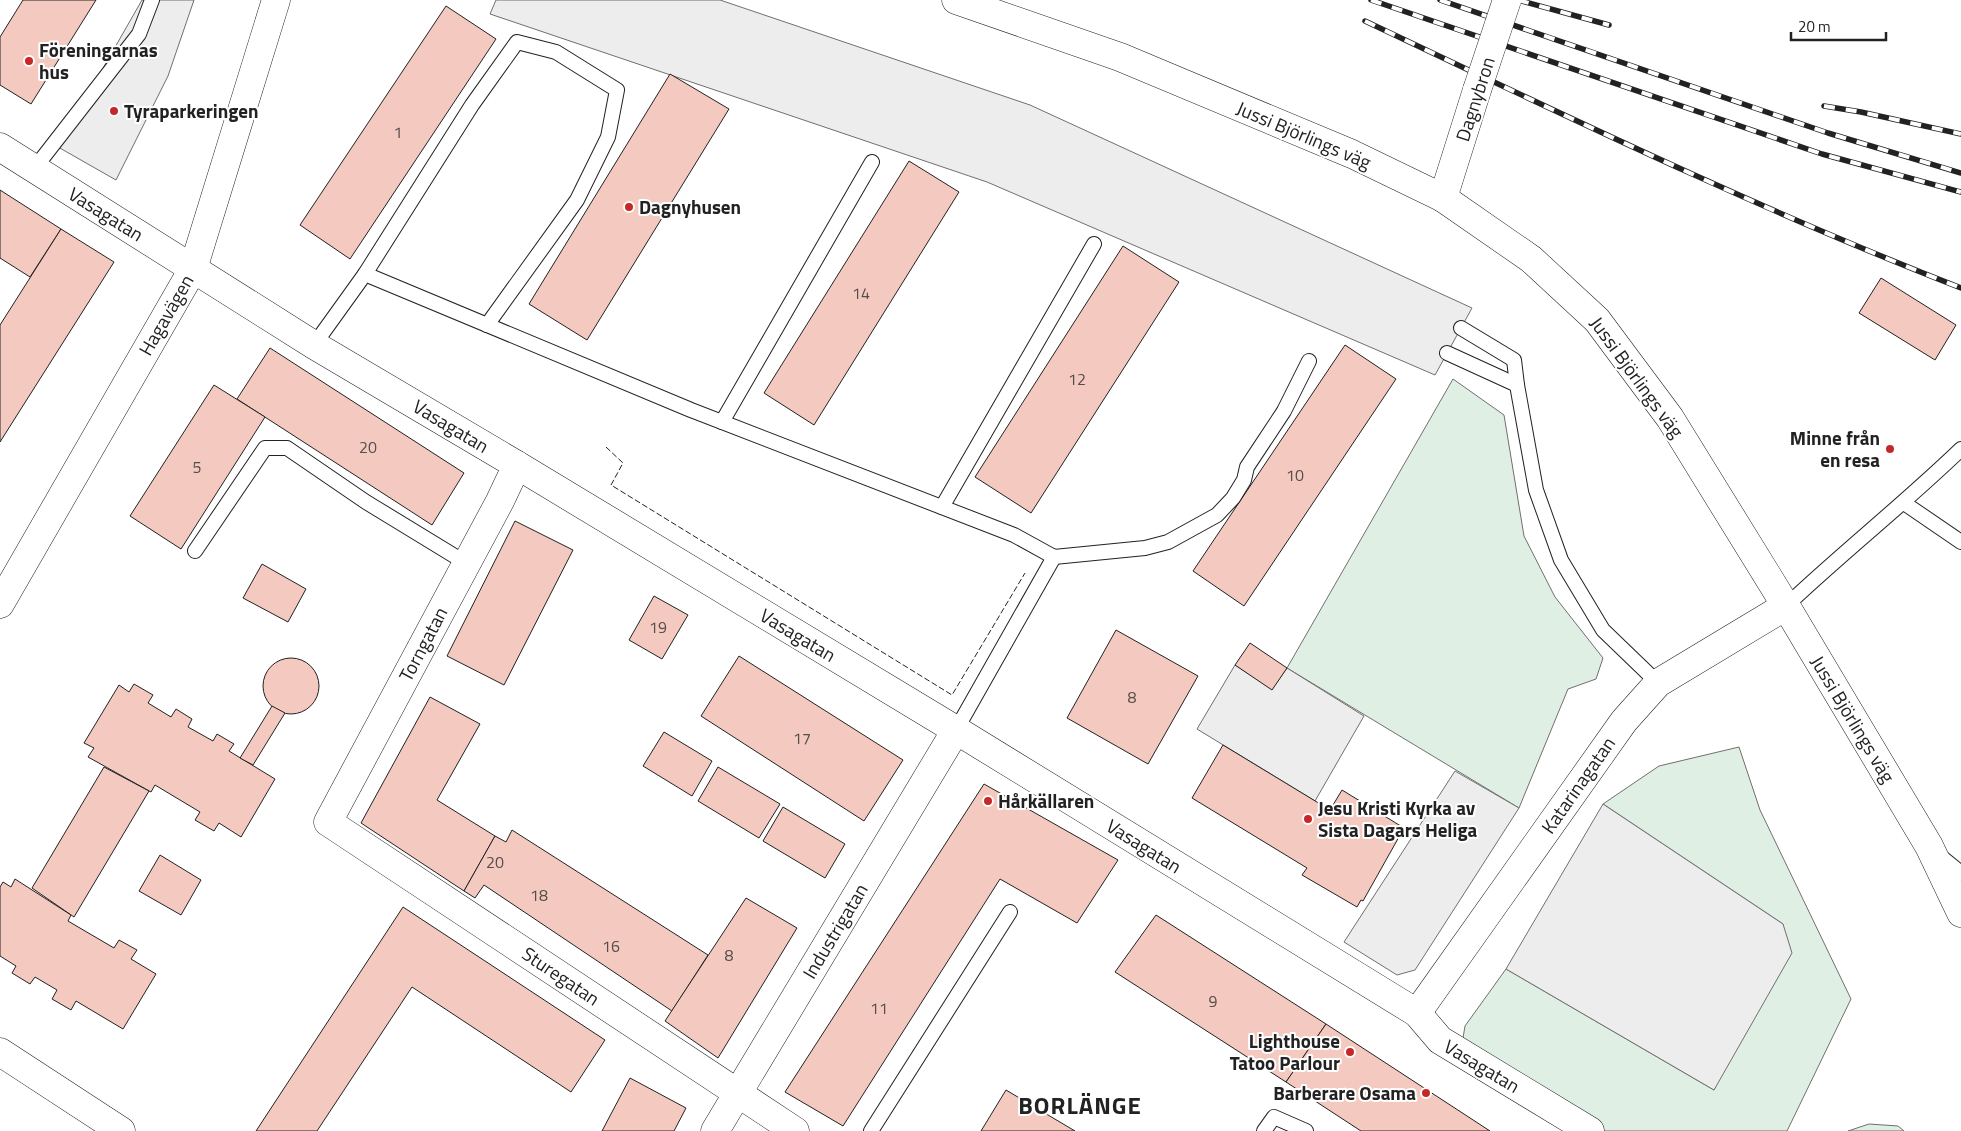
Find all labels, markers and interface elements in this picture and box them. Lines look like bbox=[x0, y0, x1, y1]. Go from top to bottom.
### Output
scale bar bbox=[1791, 10, 1886, 42]
text: 20 m bbox=[1798, 15, 1831, 38]
place label: Föreningarnas hus bbox=[39, 35, 158, 86]
street label: Dagnybron bbox=[1447, 53, 1502, 145]
marker: Föreningarnas hus bbox=[23, 55, 35, 67]
street label: Jussi Björlings väg bbox=[1232, 93, 1376, 176]
place label: Tyraparkeringen bbox=[124, 96, 259, 125]
marker: Tyraparkeringen bbox=[108, 105, 120, 117]
house number: 1 bbox=[394, 120, 402, 144]
street label: Vasagatan bbox=[63, 179, 150, 248]
place label: Dagnyhusen bbox=[639, 192, 741, 221]
marker: Dagnyhusen bbox=[623, 201, 635, 213]
street label: Hagavägen bbox=[131, 269, 201, 361]
house number: 14 bbox=[852, 281, 870, 305]
street label: Jussi Björlings väg bbox=[1583, 310, 1692, 444]
house number: 12 bbox=[1068, 367, 1086, 391]
street label: Vasagatan bbox=[408, 391, 495, 460]
place label: Minne från en resa bbox=[1790, 423, 1880, 474]
house number: 20 bbox=[359, 435, 377, 459]
marker: Minne från en resa bbox=[1884, 443, 1896, 455]
house number: 5 bbox=[193, 455, 202, 479]
house number: 10 bbox=[1286, 463, 1304, 487]
street label: Vasagatan bbox=[755, 600, 842, 669]
street label: Torngatan bbox=[391, 601, 454, 686]
house number: 19 bbox=[649, 615, 667, 639]
street label: Jussi Björlings väg bbox=[1804, 650, 1903, 788]
house number: 8 bbox=[1128, 685, 1137, 709]
house number: 17 bbox=[793, 726, 811, 750]
street label: Katarinagatan bbox=[1533, 730, 1622, 839]
place label: Hårkällaren bbox=[998, 786, 1094, 815]
place label: Jesu Kristi Kyrka av Sista Dagars Heliga bbox=[1318, 793, 1478, 844]
marker: Hårkällaren bbox=[982, 795, 994, 807]
street label: Vasagatan bbox=[1101, 811, 1188, 880]
marker: Jesu Kristi Kyrka av Sista Dagars Heliga bbox=[1302, 813, 1314, 825]
house number: 20 bbox=[486, 850, 504, 874]
street label: Industrigatan bbox=[795, 877, 875, 984]
house number: 18 bbox=[530, 883, 548, 907]
house number: 16 bbox=[602, 934, 620, 958]
street label: Sturegatan bbox=[516, 939, 606, 1012]
house number: 8 bbox=[725, 943, 734, 967]
house number: 9 bbox=[1209, 989, 1218, 1013]
house number: 11 bbox=[870, 996, 888, 1020]
place label: Lighthouse Tatoo Parlour bbox=[1230, 1026, 1340, 1077]
street label: Vasagatan bbox=[1439, 1031, 1526, 1100]
marker: Lighthouse Tatoo Parlour bbox=[1344, 1046, 1356, 1058]
place label: Barberare Osama bbox=[1273, 1078, 1416, 1107]
district label: BORLÄNGE bbox=[1018, 1087, 1142, 1123]
marker: Barberare Osama bbox=[1420, 1087, 1432, 1099]

